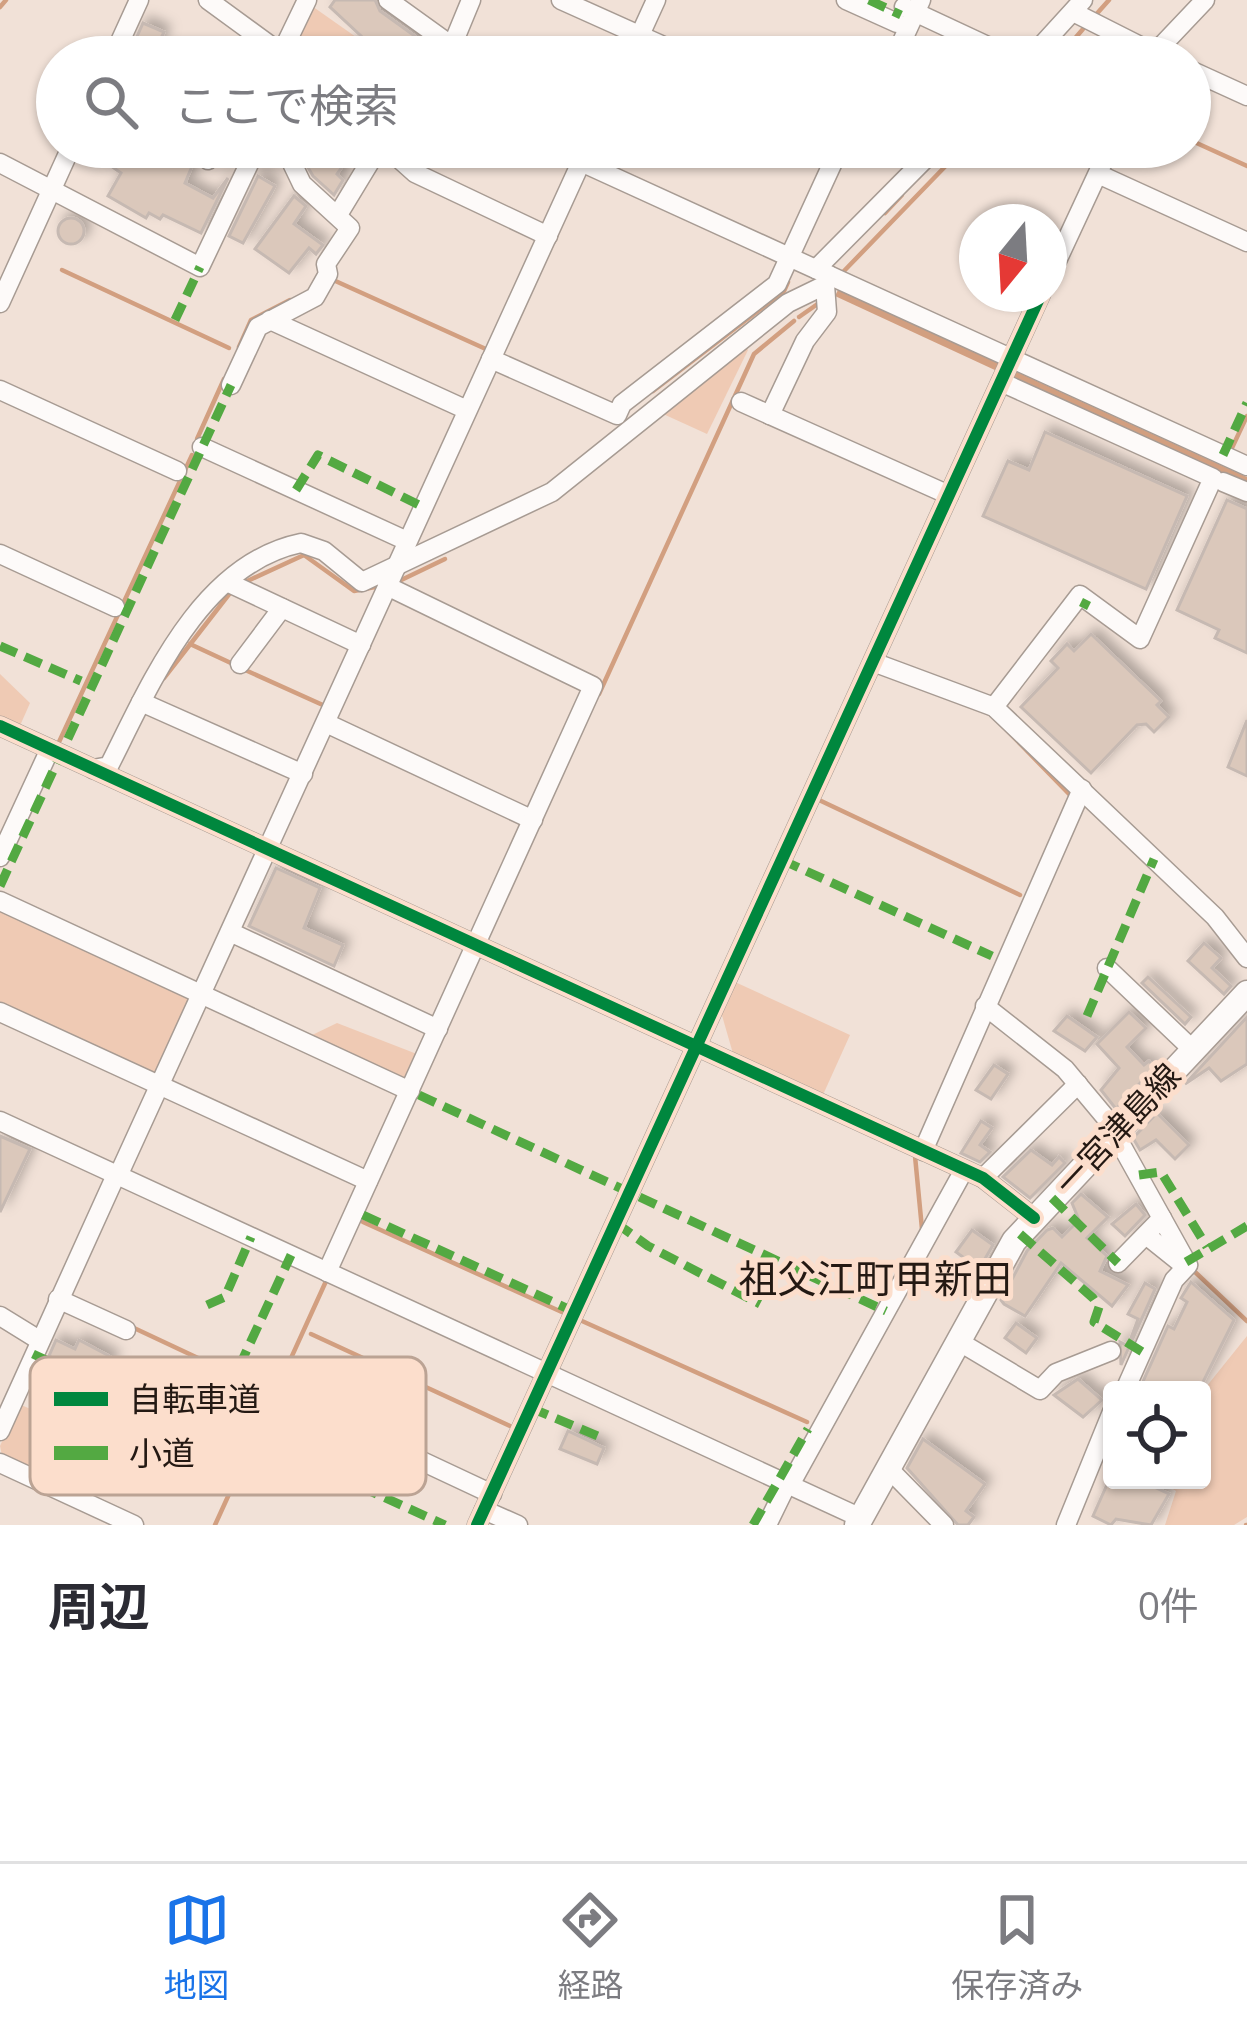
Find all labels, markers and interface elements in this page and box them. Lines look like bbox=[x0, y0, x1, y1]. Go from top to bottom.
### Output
search box bbox=[36, 36, 1211, 168]
icon: search bbox=[78, 69, 144, 135]
text: ここで検索 bbox=[174, 74, 399, 135]
north arrow bbox=[959, 204, 1067, 312]
street label: 一宮津島線 bbox=[1044, 1053, 1190, 1205]
district label: 祖父江町甲新田 bbox=[738, 1251, 1012, 1304]
legend bbox=[30, 1357, 426, 1495]
text: 自転車道 bbox=[129, 1376, 261, 1421]
map controls bbox=[1103, 1381, 1211, 1489]
button: locate bbox=[1103, 1381, 1211, 1489]
text: 小道 bbox=[129, 1430, 195, 1475]
text: 周辺 bbox=[48, 1570, 150, 1640]
text: 0件 bbox=[1138, 1578, 1199, 1631]
tab: 地図 bbox=[164, 1887, 230, 2007]
tab: 経路 bbox=[557, 1887, 623, 2007]
tab: 保存済み bbox=[951, 1887, 1083, 2007]

